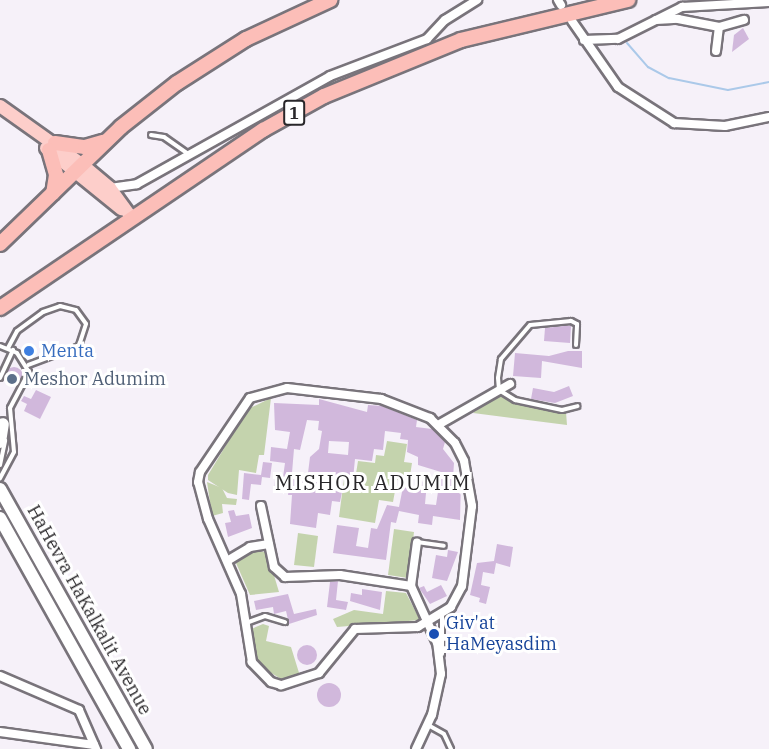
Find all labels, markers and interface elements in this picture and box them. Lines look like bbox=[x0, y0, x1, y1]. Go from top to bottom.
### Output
road number: 1 bbox=[282, 100, 306, 126]
place label: Menta bbox=[41, 340, 94, 362]
marker: Menta bbox=[22, 344, 36, 358]
place label: Meshor Adumim bbox=[24, 368, 166, 390]
marker: Meshor Adumim bbox=[5, 372, 19, 386]
district label: MISHOR ADUMIM bbox=[275, 469, 471, 495]
street label: HaHevra HaKalkalit Avenue bbox=[22, 501, 156, 719]
place label: Giv'at HaMeyasdim bbox=[446, 613, 557, 656]
marker: Giv'at HaMeyasdim bbox=[427, 627, 441, 641]

